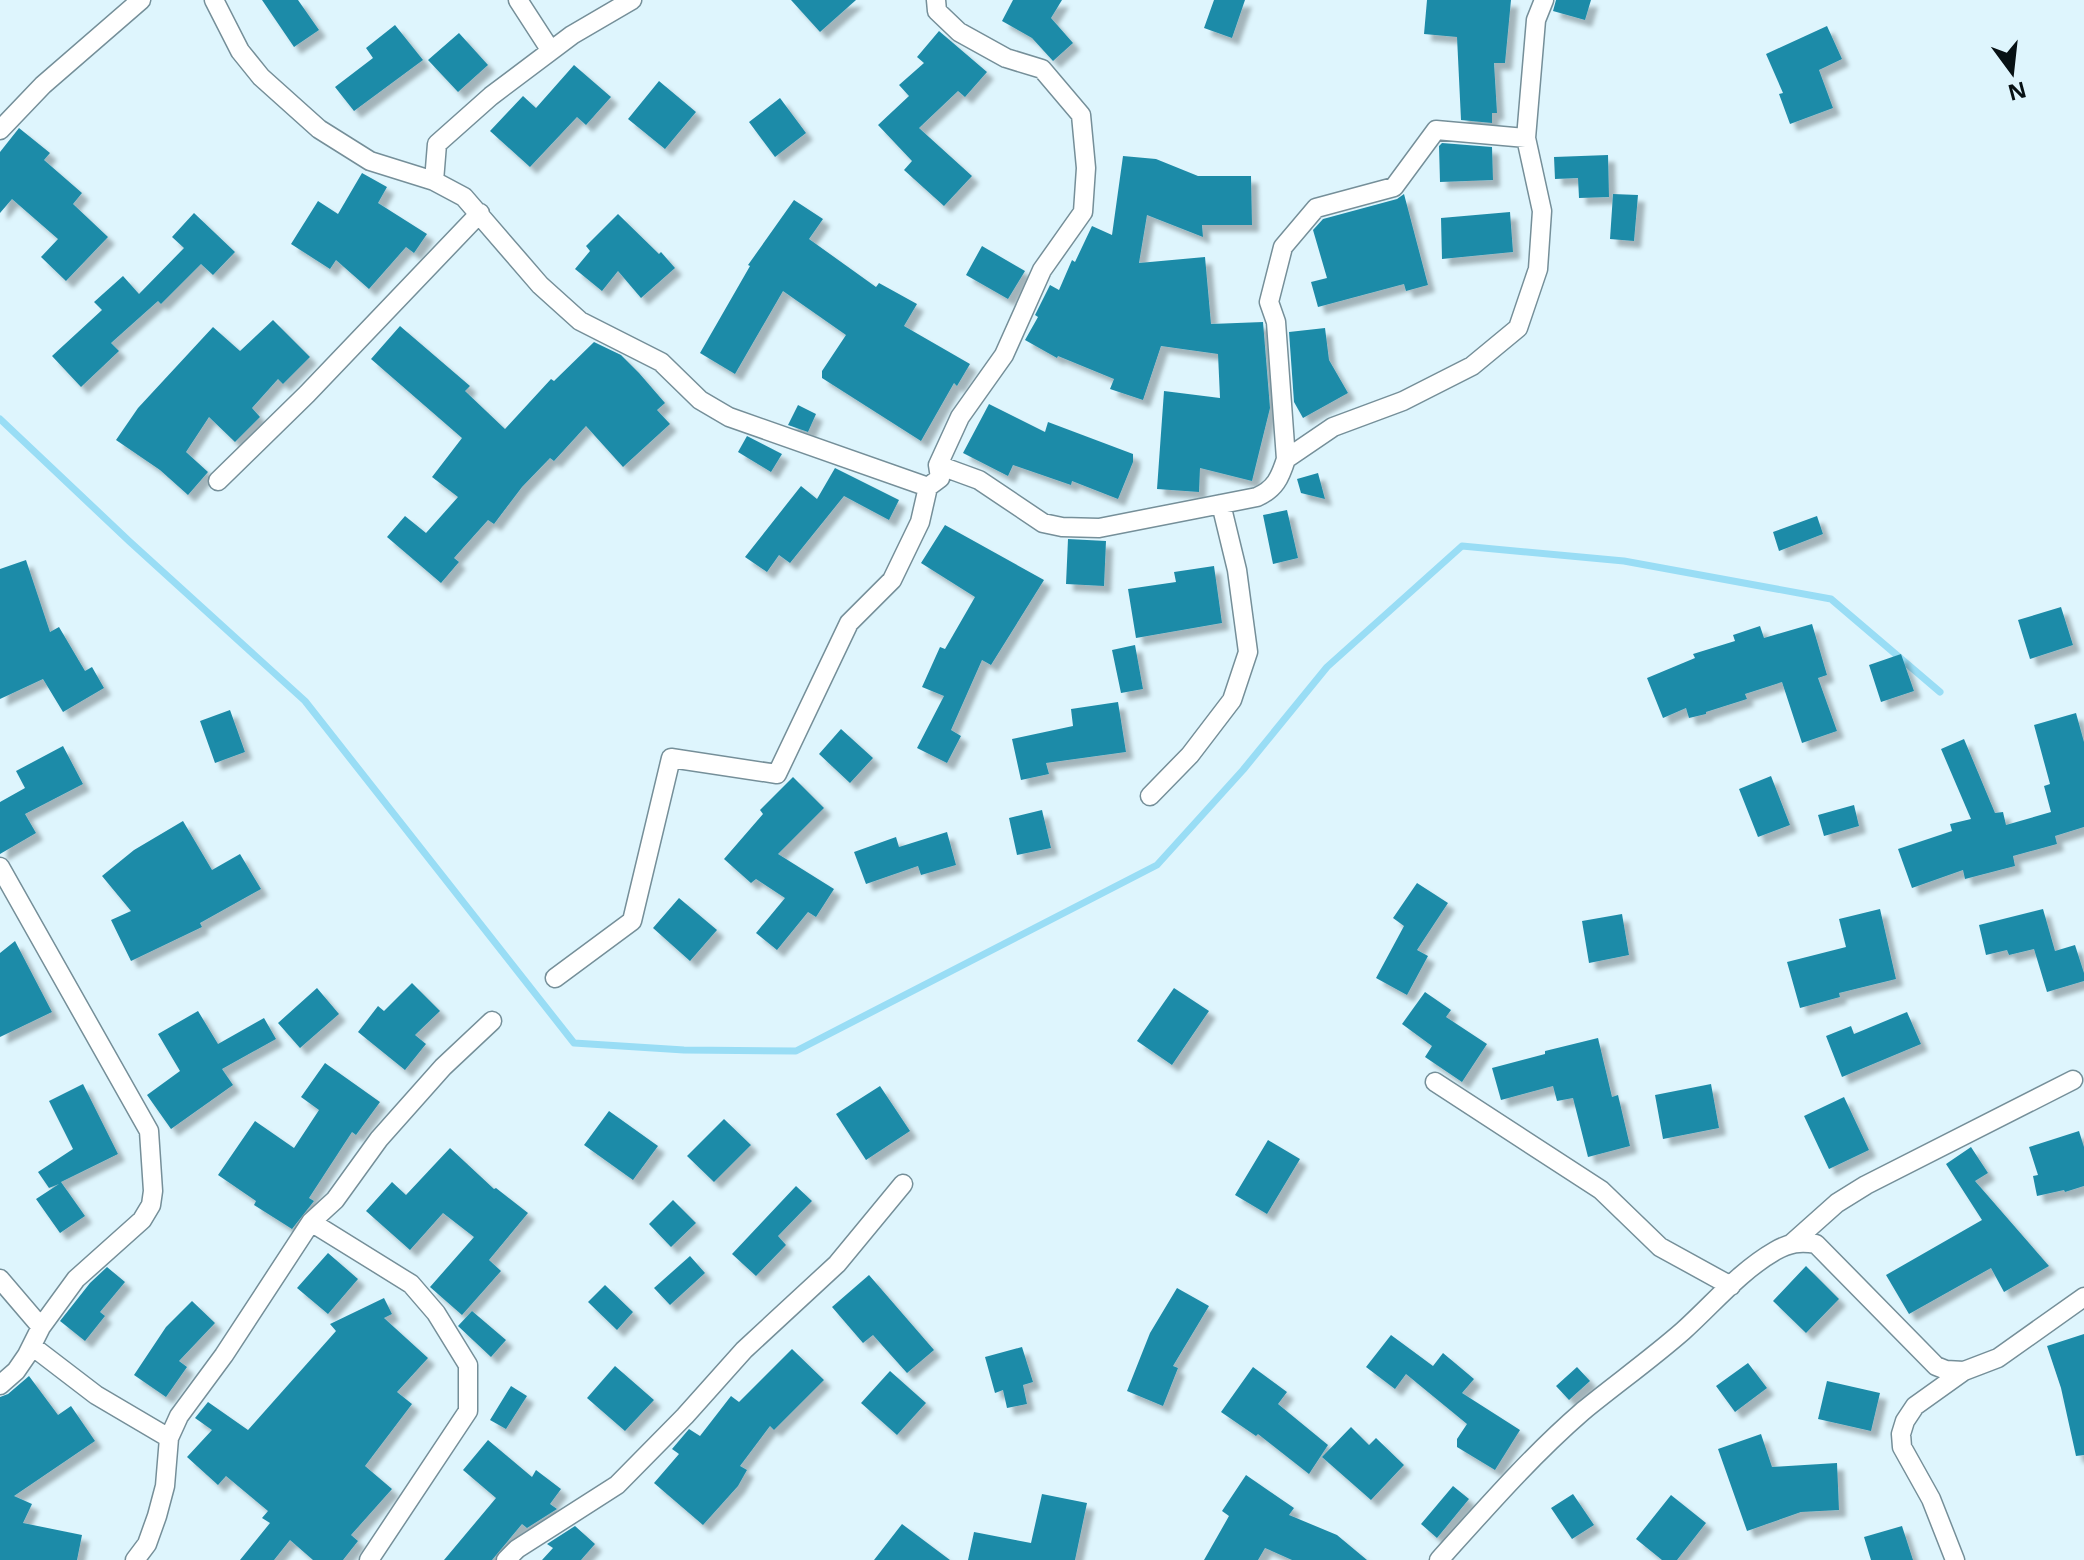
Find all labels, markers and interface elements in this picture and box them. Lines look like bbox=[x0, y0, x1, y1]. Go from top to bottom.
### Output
north arrow bbox=[1972, 32, 2052, 112]
text: N bbox=[2005, 75, 2030, 109]

